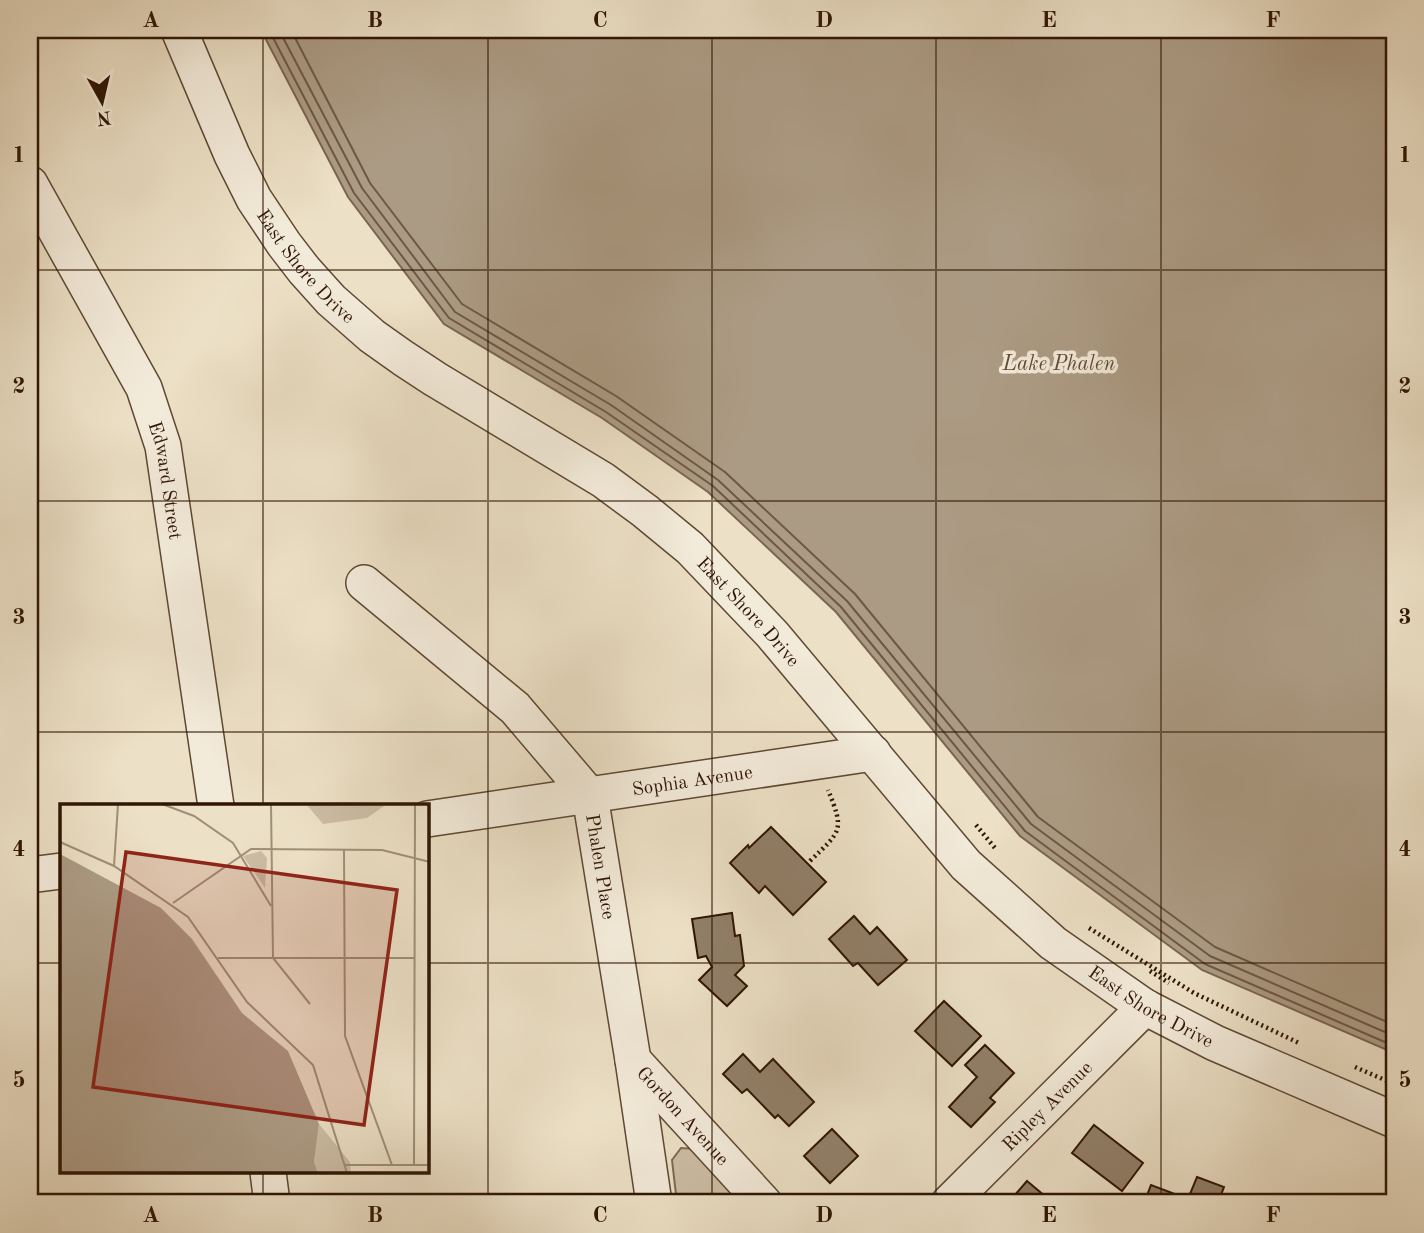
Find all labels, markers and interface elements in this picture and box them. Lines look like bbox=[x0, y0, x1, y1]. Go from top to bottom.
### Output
text: A bbox=[142, 9, 160, 32]
text: B bbox=[367, 9, 383, 32]
text: C bbox=[592, 9, 608, 32]
text: D bbox=[815, 9, 833, 32]
text: E bbox=[1041, 9, 1057, 32]
text: F bbox=[1265, 9, 1281, 32]
north arrow bbox=[66, 66, 136, 136]
text: N bbox=[95, 106, 113, 127]
text: 1 bbox=[12, 144, 26, 167]
text: 1 bbox=[1398, 144, 1412, 167]
street label: East Shore Drive bbox=[252, 207, 357, 328]
water label: Lake Phalen bbox=[1002, 354, 1115, 375]
text: 2 bbox=[12, 375, 26, 398]
text: 2 bbox=[1398, 375, 1412, 398]
street label: Edward Street bbox=[144, 419, 184, 541]
street label: East Shore Drive bbox=[692, 554, 802, 671]
text: 3 bbox=[12, 606, 26, 629]
text: 3 bbox=[1398, 606, 1412, 629]
street label: Sophia Avenue bbox=[631, 764, 754, 801]
inset map bbox=[60, 804, 429, 1174]
street label: Phalen Place bbox=[581, 813, 617, 921]
text: 4 bbox=[12, 838, 26, 861]
text: 4 bbox=[1398, 838, 1412, 861]
street label: East Shore Drive bbox=[1084, 964, 1216, 1052]
street label: Ripley Avenue bbox=[1000, 1059, 1097, 1156]
street label: Gordon Avenue bbox=[632, 1064, 731, 1170]
text: 5 bbox=[12, 1069, 26, 1092]
text: 5 bbox=[1398, 1069, 1412, 1092]
text: A bbox=[142, 1204, 160, 1227]
text: B bbox=[367, 1204, 383, 1227]
text: C bbox=[592, 1204, 608, 1227]
text: D bbox=[815, 1204, 833, 1227]
text: E bbox=[1041, 1204, 1057, 1227]
text: F bbox=[1265, 1204, 1281, 1227]

